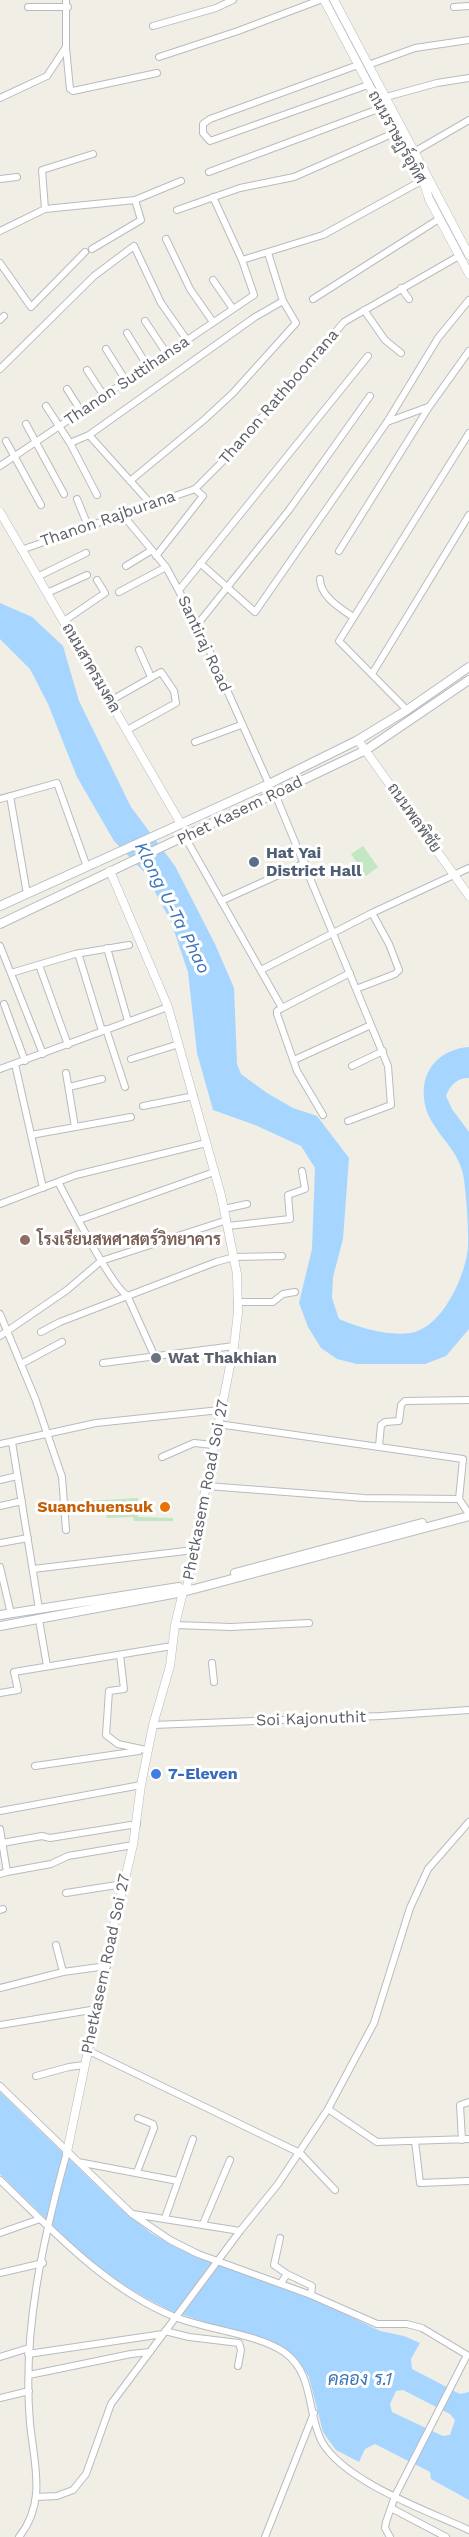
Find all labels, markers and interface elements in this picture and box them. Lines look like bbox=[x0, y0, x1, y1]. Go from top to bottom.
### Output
street label: ถนนราษฏร์อุทิศ bbox=[364, 87, 430, 187]
street label: Thanon Rathboonrana bbox=[215, 326, 343, 468]
street label: Thanon Suttihansa bbox=[61, 332, 193, 430]
street label: Thanon Rajburana bbox=[38, 487, 178, 551]
street label: Santiraj Road bbox=[173, 593, 235, 695]
street label: ถนนสาครมงคล bbox=[58, 620, 124, 716]
street label: Phet Kasem Road bbox=[174, 772, 306, 850]
street label: ถนนพลพิชัย bbox=[383, 779, 445, 857]
water label: Klong U-Ta Phao bbox=[129, 839, 215, 977]
place label: Hat Yai District Hall bbox=[266, 843, 361, 881]
marker: Hat Yai District Hall bbox=[247, 855, 261, 869]
place label: โรงเรียนสหศาสตร์วิทยาคาร bbox=[37, 1230, 221, 1250]
marker: โรงเรียนสหศาสตร์วิทยาคาร bbox=[18, 1233, 32, 1247]
place label: Wat Thakhian bbox=[168, 1348, 277, 1368]
marker: Wat Thakhian bbox=[149, 1351, 163, 1365]
street label: Phetkasem Road Soi 27 bbox=[179, 1398, 233, 1582]
place label: Suanchuensuk bbox=[37, 1497, 153, 1517]
marker: Suanchuensuk bbox=[158, 1500, 172, 1514]
street label: Soi Kajonuthit bbox=[256, 1707, 366, 1731]
place label: 7-Eleven bbox=[168, 1764, 238, 1784]
marker: 7-Eleven bbox=[149, 1767, 163, 1781]
street label: Phetkasem Road Soi 27 bbox=[78, 1872, 134, 2056]
water label: คลอง ร.1 bbox=[328, 2369, 392, 2391]

